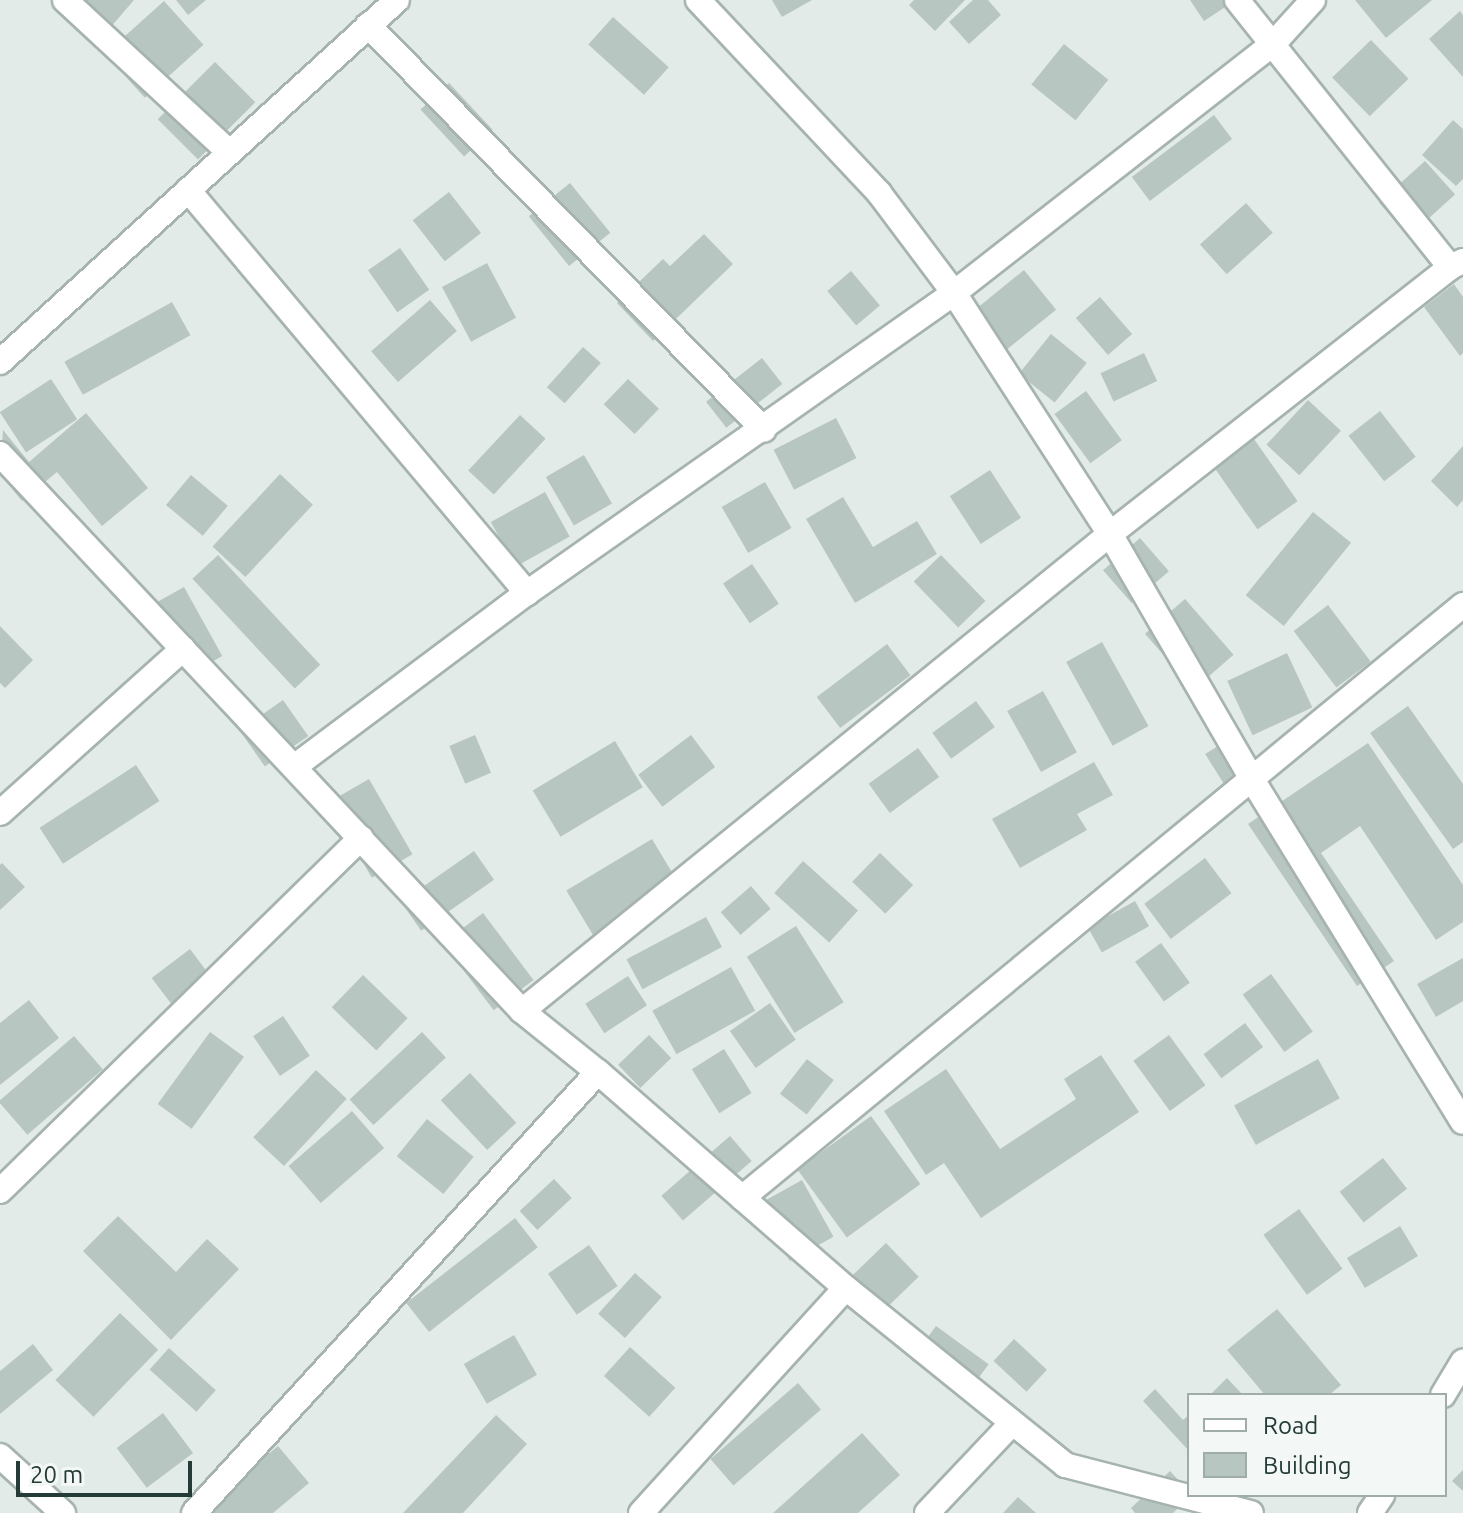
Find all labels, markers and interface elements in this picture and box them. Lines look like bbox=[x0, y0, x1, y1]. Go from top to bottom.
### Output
legend bbox=[1187, 1393, 1447, 1497]
text: Road bbox=[1263, 1412, 1318, 1439]
scale bar bbox=[20, 1445, 196, 1495]
text: Building bbox=[1263, 1452, 1351, 1479]
text: 20 m bbox=[30, 1461, 83, 1488]

